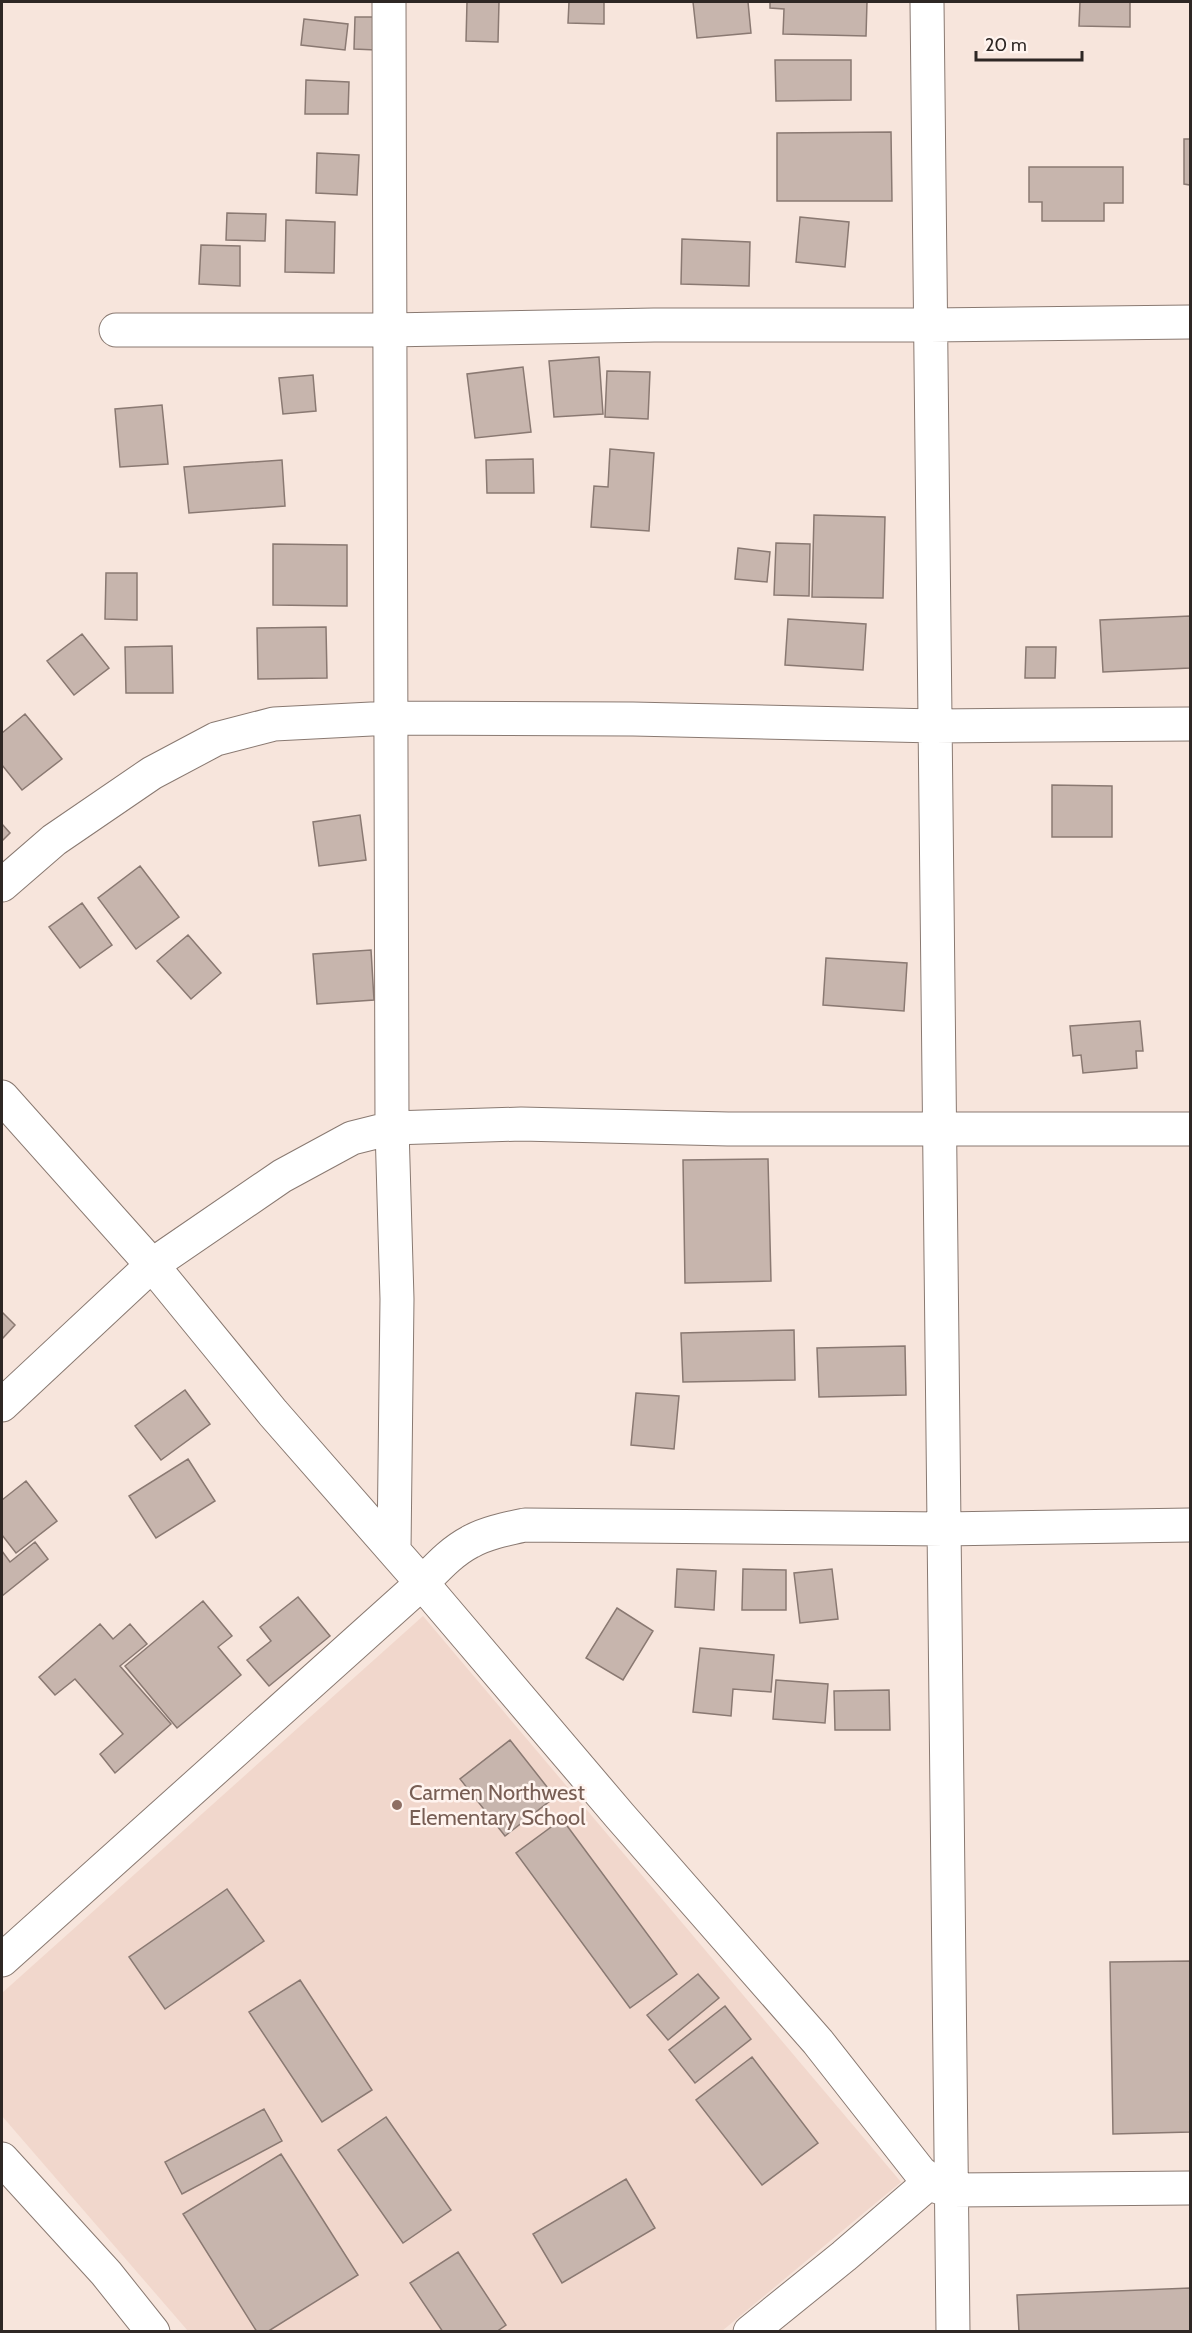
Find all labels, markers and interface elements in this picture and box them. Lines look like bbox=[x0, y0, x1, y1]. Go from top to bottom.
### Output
scale bar bbox=[976, 24, 1082, 62]
text: 20 m bbox=[985, 34, 1027, 56]
place label: Carmen Northwest Elementary School bbox=[409, 1779, 586, 1831]
marker: Carmen Northwest Elementary School bbox=[390, 1798, 404, 1812]

